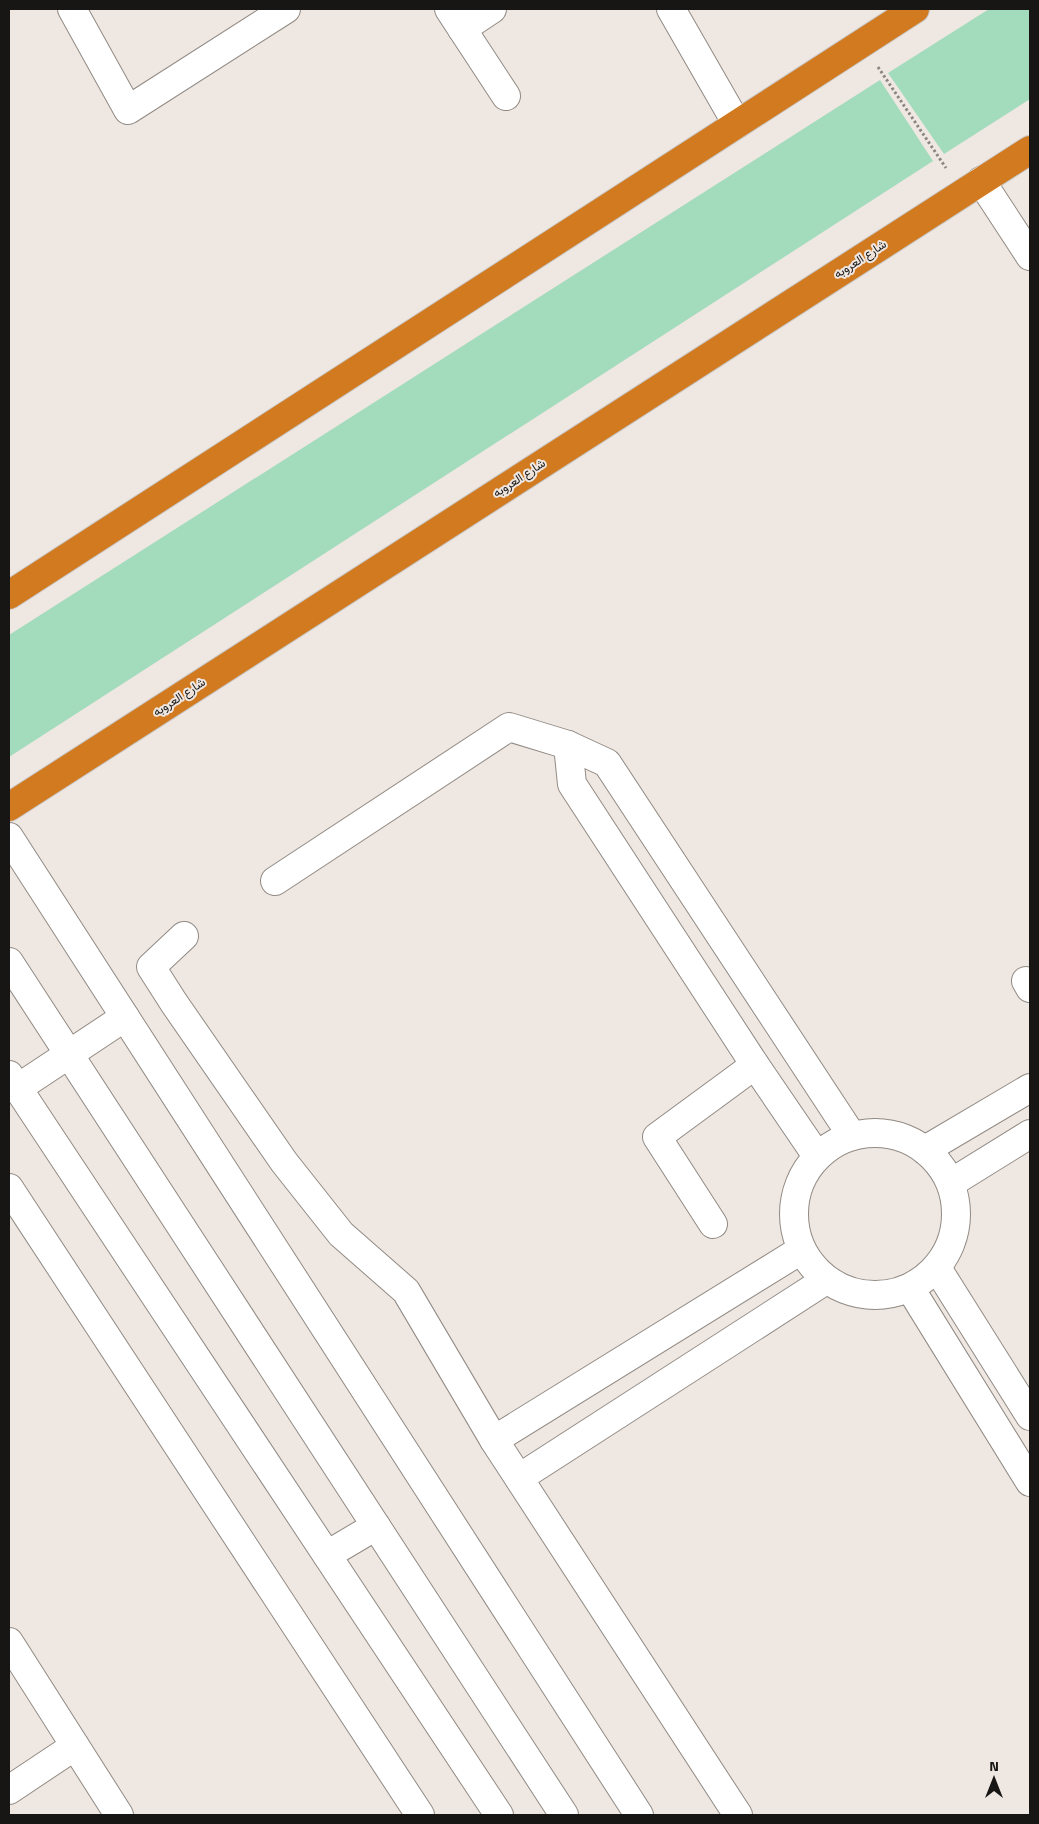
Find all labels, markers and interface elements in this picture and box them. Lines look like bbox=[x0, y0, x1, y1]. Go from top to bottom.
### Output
street label: شارع العروبه bbox=[830, 234, 890, 283]
street label: شارع العروبه bbox=[489, 453, 549, 502]
street label: شارع العروبه bbox=[149, 672, 209, 721]
north arrow bbox=[969, 1754, 1019, 1804]
text: N bbox=[989, 1755, 999, 1776]

